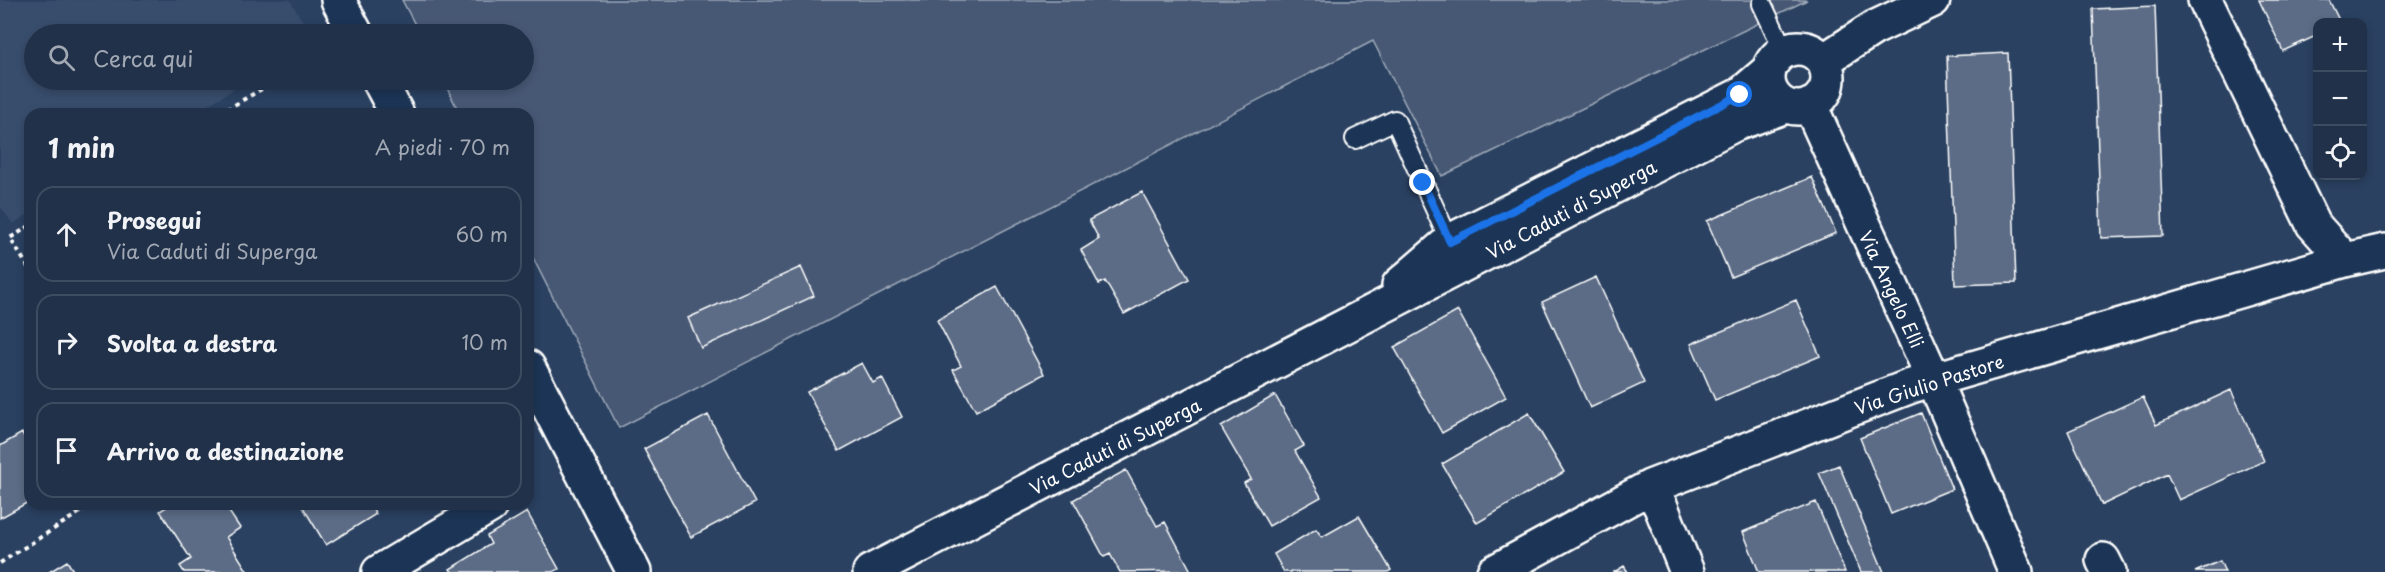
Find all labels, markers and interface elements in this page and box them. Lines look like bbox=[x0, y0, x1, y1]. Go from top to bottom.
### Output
map controls bbox=[2313, 18, 2367, 180]
button: + bbox=[2313, 18, 2367, 72]
search box bbox=[24, 24, 534, 90]
icon: search bbox=[45, 41, 78, 74]
text: Cerca qui bbox=[93, 41, 193, 74]
button: − bbox=[2313, 72, 2367, 126]
route start bbox=[1726, 81, 1752, 107]
button: locate bbox=[2313, 126, 2367, 180]
text: 1 min bbox=[48, 128, 115, 167]
text: A piedi · 70 m bbox=[375, 132, 510, 162]
street label: Via Caduti di Superga bbox=[1481, 152, 1662, 265]
route end bbox=[1409, 169, 1435, 195]
text: Prosegui bbox=[107, 203, 201, 236]
icon: ahead bbox=[50, 218, 83, 251]
text: 60 m bbox=[456, 219, 508, 249]
street label: Via Angelo Elli bbox=[1853, 226, 1931, 352]
text: Via Caduti di Superga bbox=[107, 236, 317, 266]
icon: right bbox=[50, 326, 83, 359]
text: Svolta a destra bbox=[107, 326, 277, 359]
text: 10 m bbox=[461, 327, 508, 357]
street label: Via Giulio Pastore bbox=[1851, 347, 2007, 421]
street label: Via Caduti di Superga bbox=[1025, 391, 1206, 501]
icon: arrive bbox=[50, 434, 83, 467]
text: Arrivo a destinazione bbox=[107, 434, 344, 467]

